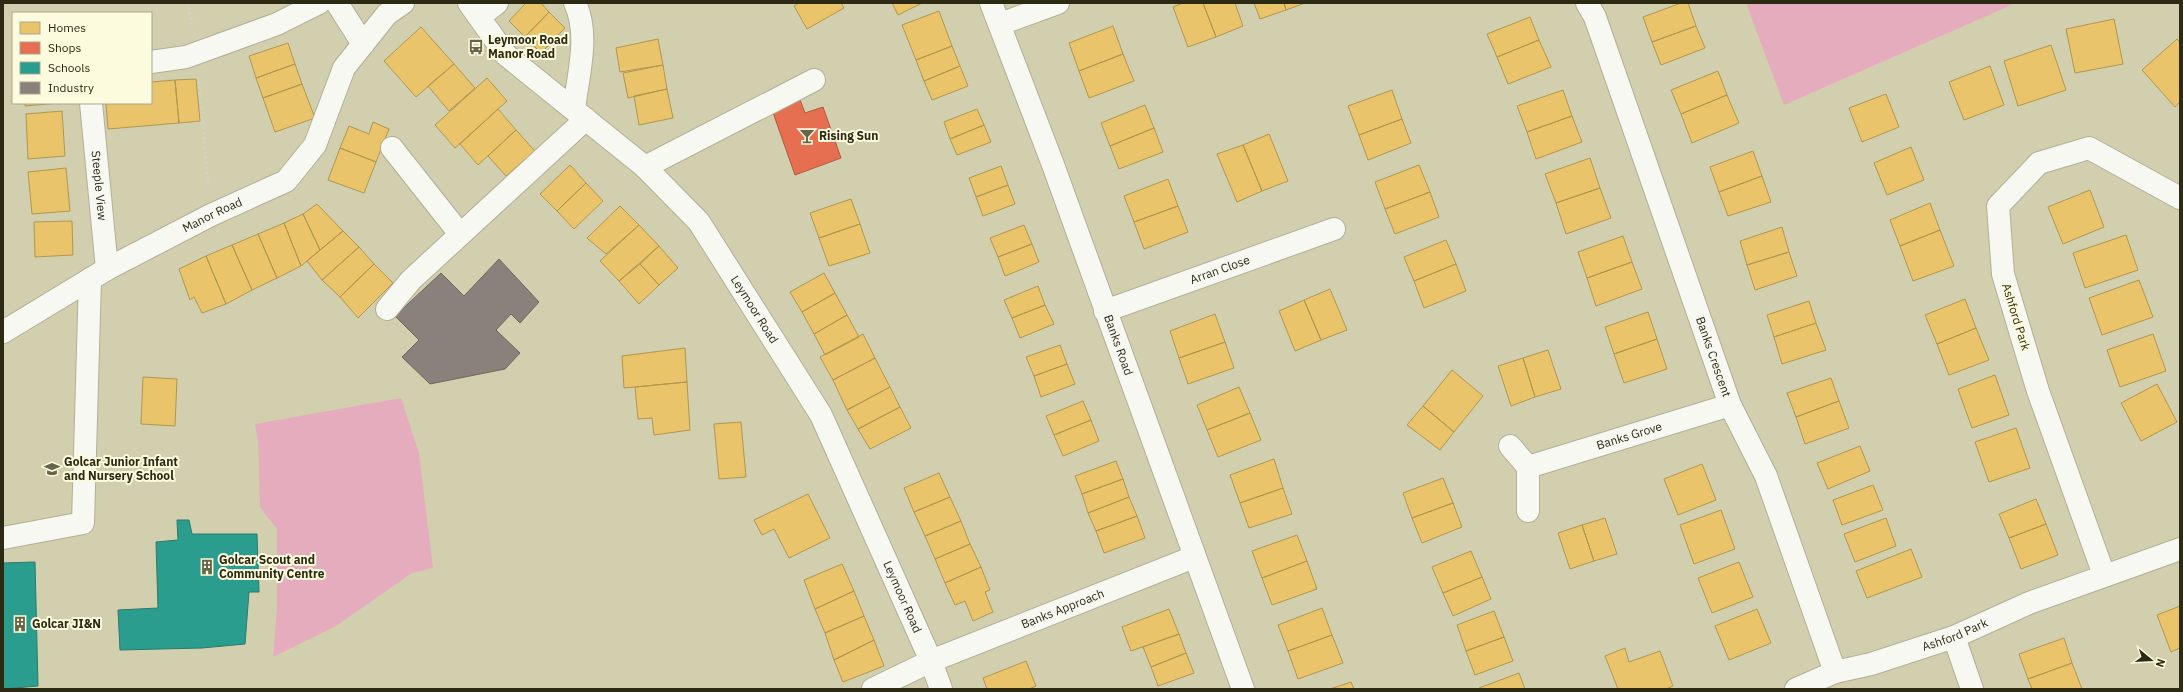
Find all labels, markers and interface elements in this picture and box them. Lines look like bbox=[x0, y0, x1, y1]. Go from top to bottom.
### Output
legend bbox=[12, 12, 152, 104]
text: Homes bbox=[48, 20, 86, 35]
place label: Leymoor Road Manor Road bbox=[488, 32, 568, 61]
bus stop icon: Leymoor Road Manor Road bbox=[467, 38, 485, 56]
text: Shops bbox=[48, 40, 81, 55]
text: Schools bbox=[48, 60, 91, 75]
text: Industry bbox=[48, 80, 94, 95]
bar icon: Rising Sun bbox=[798, 127, 816, 145]
place label: Rising Sun bbox=[819, 128, 878, 143]
street label: Steeple View bbox=[89, 150, 110, 221]
street label: Manor Road bbox=[180, 194, 244, 236]
street label: Arran Close bbox=[1188, 252, 1252, 287]
street label: Leymoor Road bbox=[728, 273, 782, 346]
street label: Ashford Park bbox=[1999, 282, 2034, 353]
street label: Banks Road bbox=[1101, 312, 1137, 377]
street label: Banks Crescent bbox=[1693, 315, 1735, 399]
street label: Banks Grove bbox=[1595, 418, 1664, 453]
place label: Golcar Junior Infant and Nursery School bbox=[64, 454, 178, 483]
school or university icon: Golcar Junior Infant and Nursery School bbox=[43, 460, 61, 478]
place label: Golcar Scout and Community Centre bbox=[219, 552, 325, 581]
building icon: Golcar Scout and Community Centre bbox=[198, 558, 216, 576]
street label: Leymoor Road bbox=[880, 558, 925, 635]
street label: Banks Approach bbox=[1019, 585, 1106, 632]
street label: Ashford Park bbox=[1920, 614, 1990, 654]
building icon: Golcar JI&N bbox=[11, 615, 29, 633]
place label: Golcar JI&N bbox=[32, 616, 101, 631]
north arrow bbox=[2131, 640, 2171, 680]
text: N bbox=[2153, 657, 2168, 669]

